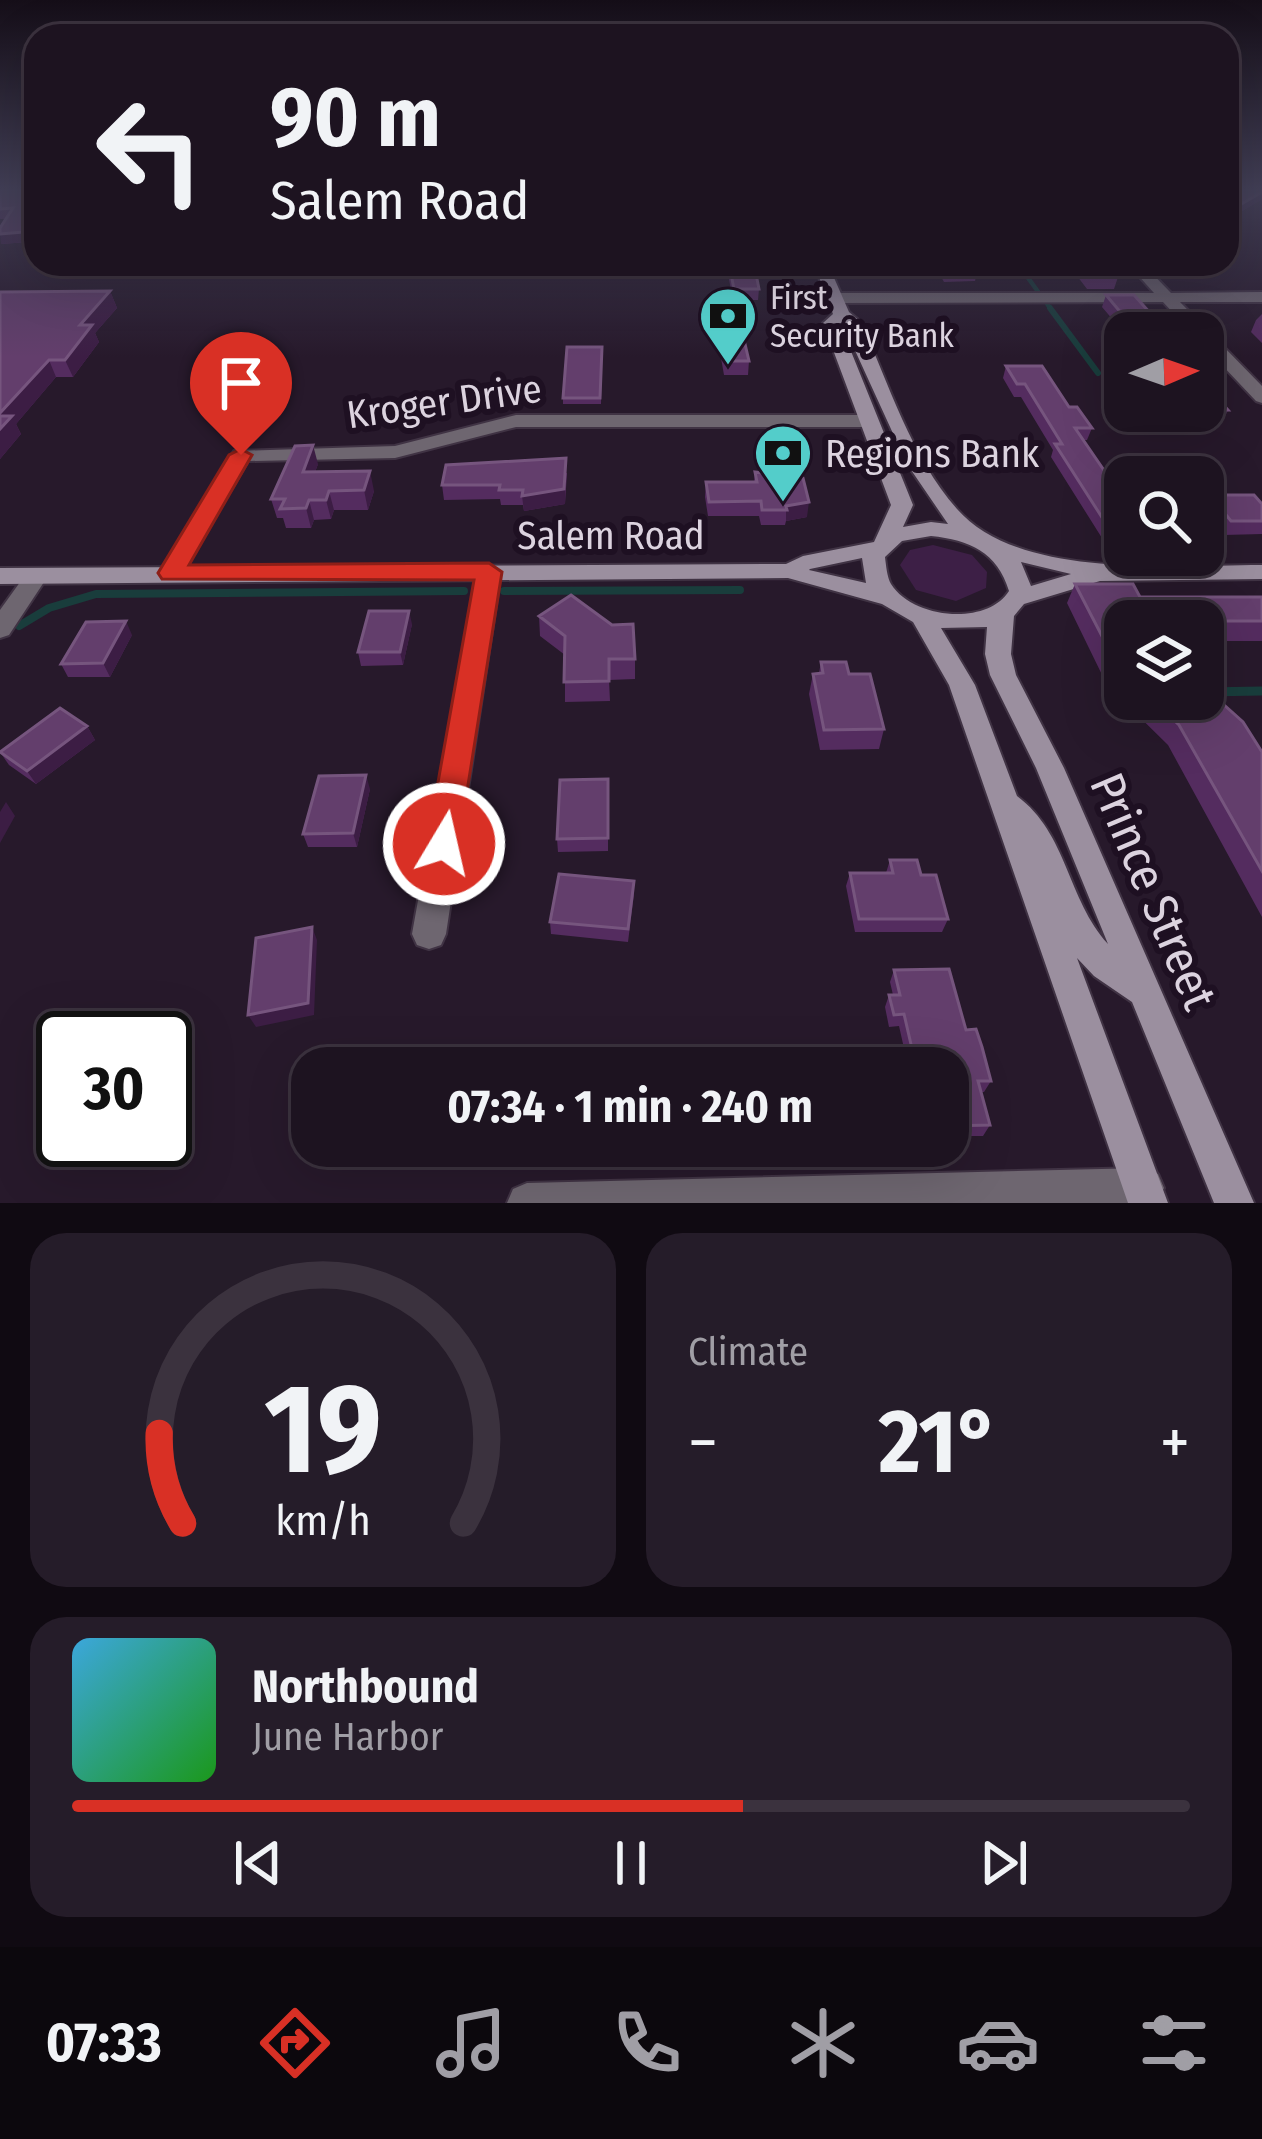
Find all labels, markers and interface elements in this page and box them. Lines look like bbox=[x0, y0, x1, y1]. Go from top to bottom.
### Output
text: 90 m bbox=[270, 67, 441, 168]
icon: left bbox=[72, 72, 228, 228]
text: Salem Road bbox=[270, 169, 530, 233]
place label: First Security Bank bbox=[770, 278, 954, 356]
bank icon: First Security Bank bbox=[697, 285, 759, 367]
north arrow bbox=[1104, 312, 1224, 432]
map controls bbox=[1104, 312, 1224, 720]
pin bbox=[190, 332, 292, 455]
icon: arrive bbox=[208, 350, 274, 416]
street label: Kroger Drive bbox=[344, 366, 544, 438]
bank icon: Regions Bank bbox=[752, 422, 814, 504]
place label: Regions Bank bbox=[825, 431, 1040, 477]
button: search bbox=[1104, 456, 1224, 576]
street label: Salem Road bbox=[517, 513, 705, 559]
button: layers bbox=[1104, 600, 1224, 720]
street label: Prince Street bbox=[1077, 765, 1229, 1018]
position arrow bbox=[381, 781, 507, 907]
speed limit sign: 30 bbox=[36, 1011, 192, 1167]
text: 07:34 · 1 min · 240 m bbox=[447, 1080, 813, 1134]
text: Climate bbox=[688, 1329, 808, 1375]
text: 19 bbox=[264, 1355, 382, 1505]
text: 21° bbox=[879, 1388, 999, 1496]
text: − bbox=[688, 1403, 718, 1482]
text: + bbox=[1160, 1403, 1190, 1482]
text: km/h bbox=[275, 1495, 371, 1546]
text: Northbound bbox=[252, 1660, 479, 1714]
text: June Harbor bbox=[252, 1714, 443, 1760]
icon: previous bbox=[225, 1830, 291, 1896]
icon: pause bbox=[598, 1830, 664, 1896]
icon: next bbox=[971, 1830, 1037, 1896]
icon: directions bbox=[253, 2001, 337, 2085]
icon: music bbox=[429, 2001, 513, 2085]
icon: phone bbox=[605, 2001, 689, 2085]
icon: climate bbox=[781, 2001, 865, 2085]
icon: car bbox=[956, 2001, 1040, 2085]
icon: filters bbox=[1132, 2001, 1216, 2085]
text: 07:33 bbox=[46, 2011, 162, 2075]

